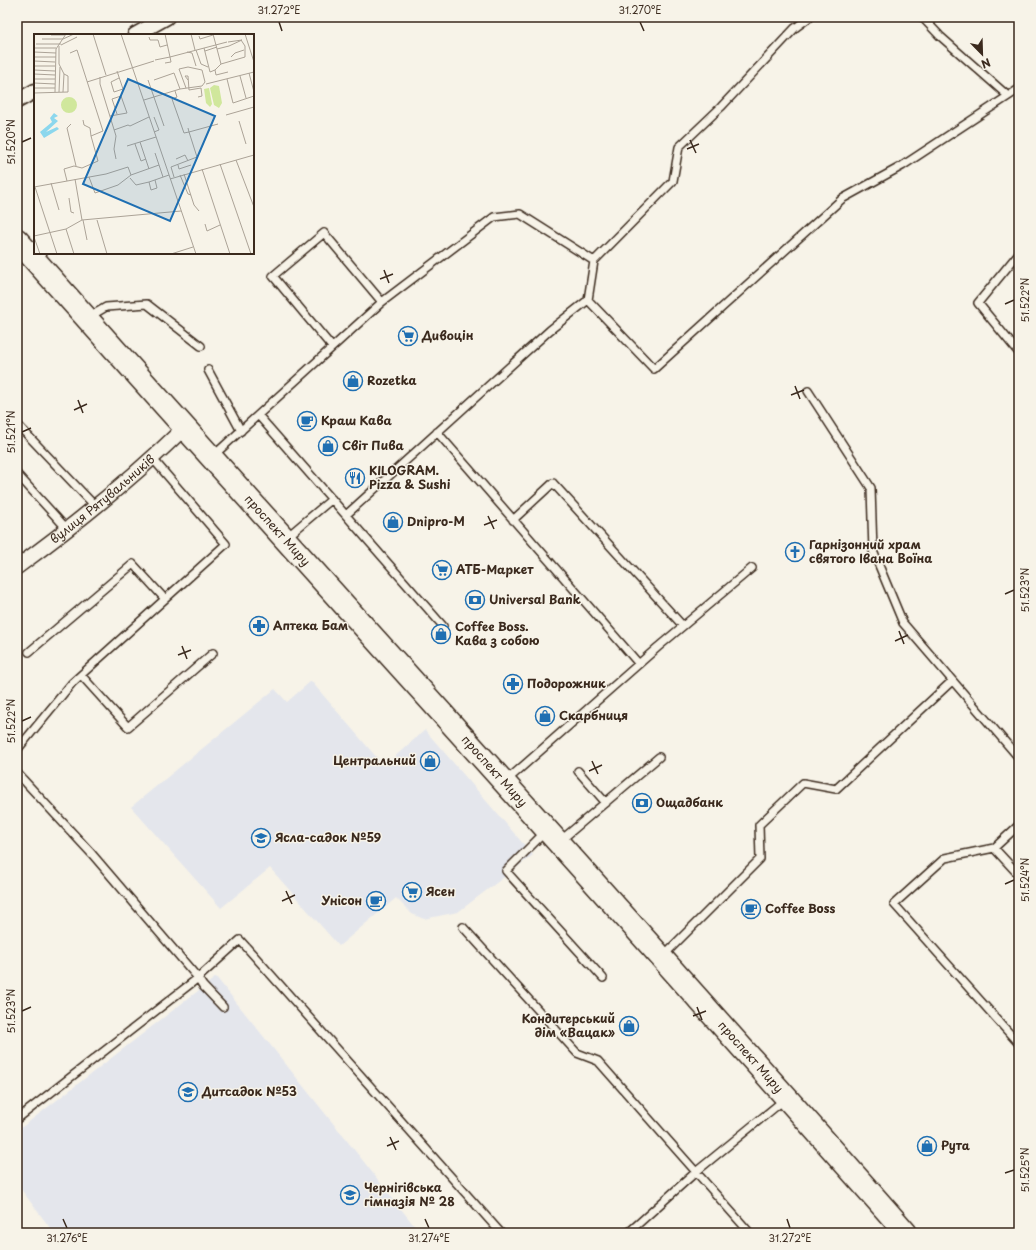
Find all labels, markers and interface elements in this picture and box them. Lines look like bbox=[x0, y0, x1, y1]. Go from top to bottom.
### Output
text: 31.272°E bbox=[258, 2, 300, 17]
text: 31.270°E bbox=[618, 2, 662, 17]
inset map bbox=[34, 34, 254, 254]
north arrow bbox=[962, 34, 1002, 74]
text: N bbox=[979, 54, 993, 73]
text: 51.520°N bbox=[3, 119, 18, 165]
text: 51.522°N bbox=[1017, 277, 1032, 322]
supermarket icon: Дивоцін bbox=[397, 325, 419, 347]
place label: Дивоцін bbox=[421, 326, 474, 344]
shop icon: Rozetka bbox=[342, 370, 364, 392]
place label: Rozetka bbox=[367, 371, 417, 389]
text: 51.521°N bbox=[3, 410, 18, 454]
cafe icon: Краш Кава bbox=[296, 410, 318, 432]
place label: Краш Кава bbox=[321, 411, 393, 429]
shop icon: Світ Пива bbox=[317, 435, 339, 457]
place label: Світ Пива bbox=[342, 436, 405, 454]
street label: вулиця Рятувальників bbox=[46, 450, 158, 547]
place label: KILOGRAM. Pizza & Sushi bbox=[369, 461, 451, 493]
restaurant icon: KILOGRAM. Pizza & Sushi bbox=[344, 467, 366, 489]
street label: проспект Миру bbox=[241, 490, 315, 570]
shop icon: Dnipro-M bbox=[382, 511, 404, 533]
place label: Dnipro-M bbox=[407, 512, 465, 530]
place label: Гарнізонний храм святого Івана Воїна bbox=[809, 535, 932, 567]
church icon: Гарнізонний храм святого Івана Воїна bbox=[784, 541, 806, 563]
supermarket icon: АТБ-Маркет bbox=[431, 559, 453, 581]
place label: АТБ-Маркет bbox=[456, 560, 534, 578]
text: 51.523°N bbox=[1017, 567, 1032, 612]
bank icon: Universal Bank bbox=[464, 589, 486, 611]
place label: Universal Bank bbox=[489, 590, 581, 608]
pharmacy icon: Аптека Бам bbox=[248, 615, 270, 637]
place label: Аптека Бам bbox=[273, 616, 348, 634]
place label: Coffee Boss. Кава з собою bbox=[455, 617, 540, 649]
shop icon: Coffee Boss. Кава з собою bbox=[430, 623, 452, 645]
pharmacy icon: Подорожник bbox=[502, 673, 524, 695]
place label: Подорожник bbox=[527, 674, 606, 692]
text: 51.522°N bbox=[3, 698, 18, 743]
shop icon: Скарбниця bbox=[534, 705, 556, 727]
place label: Скарбниця bbox=[559, 706, 628, 724]
street label: проспект Миру bbox=[458, 731, 532, 810]
shop icon: Центральний bbox=[419, 750, 441, 772]
place label: Центральний bbox=[333, 751, 416, 769]
bank icon: Ощадбанк bbox=[631, 792, 653, 814]
place label: Ощадбанк bbox=[656, 793, 723, 811]
school or university icon: Ясла-садок №59 bbox=[250, 827, 272, 849]
place label: Ясла-садок №59 bbox=[275, 828, 382, 846]
text: 51.524°N bbox=[1017, 857, 1032, 902]
supermarket icon: Ясен bbox=[401, 881, 423, 903]
place label: Ясен bbox=[426, 882, 455, 900]
cafe icon: Унісон bbox=[365, 890, 387, 912]
place label: Унісон bbox=[321, 891, 362, 909]
cafe icon: Coffee Boss bbox=[740, 898, 762, 920]
place label: Coffee Boss bbox=[765, 899, 835, 917]
text: 51.523°N bbox=[3, 988, 18, 1033]
place label: Кондитерський дім «Вацак» bbox=[522, 1009, 615, 1041]
shop icon: Кондитерський дім «Вацак» bbox=[618, 1015, 640, 1037]
street label: проспект Миру bbox=[714, 1016, 788, 1096]
school or university icon: Дитсадок №53 bbox=[177, 1081, 199, 1103]
place label: Дитсадок №53 bbox=[201, 1082, 297, 1100]
shop icon: Рута bbox=[916, 1135, 938, 1157]
place label: Рута bbox=[941, 1136, 971, 1154]
text: 51.525°N bbox=[1017, 1147, 1032, 1193]
place label: Чернігівська гімназія № 28 bbox=[364, 1178, 455, 1210]
school or university icon: Чернігівська гімназія № 28 bbox=[339, 1184, 361, 1206]
text: 31.276°E bbox=[46, 1230, 88, 1245]
text: 31.274°E bbox=[408, 1230, 450, 1245]
text: 31.272°E bbox=[769, 1230, 811, 1245]

